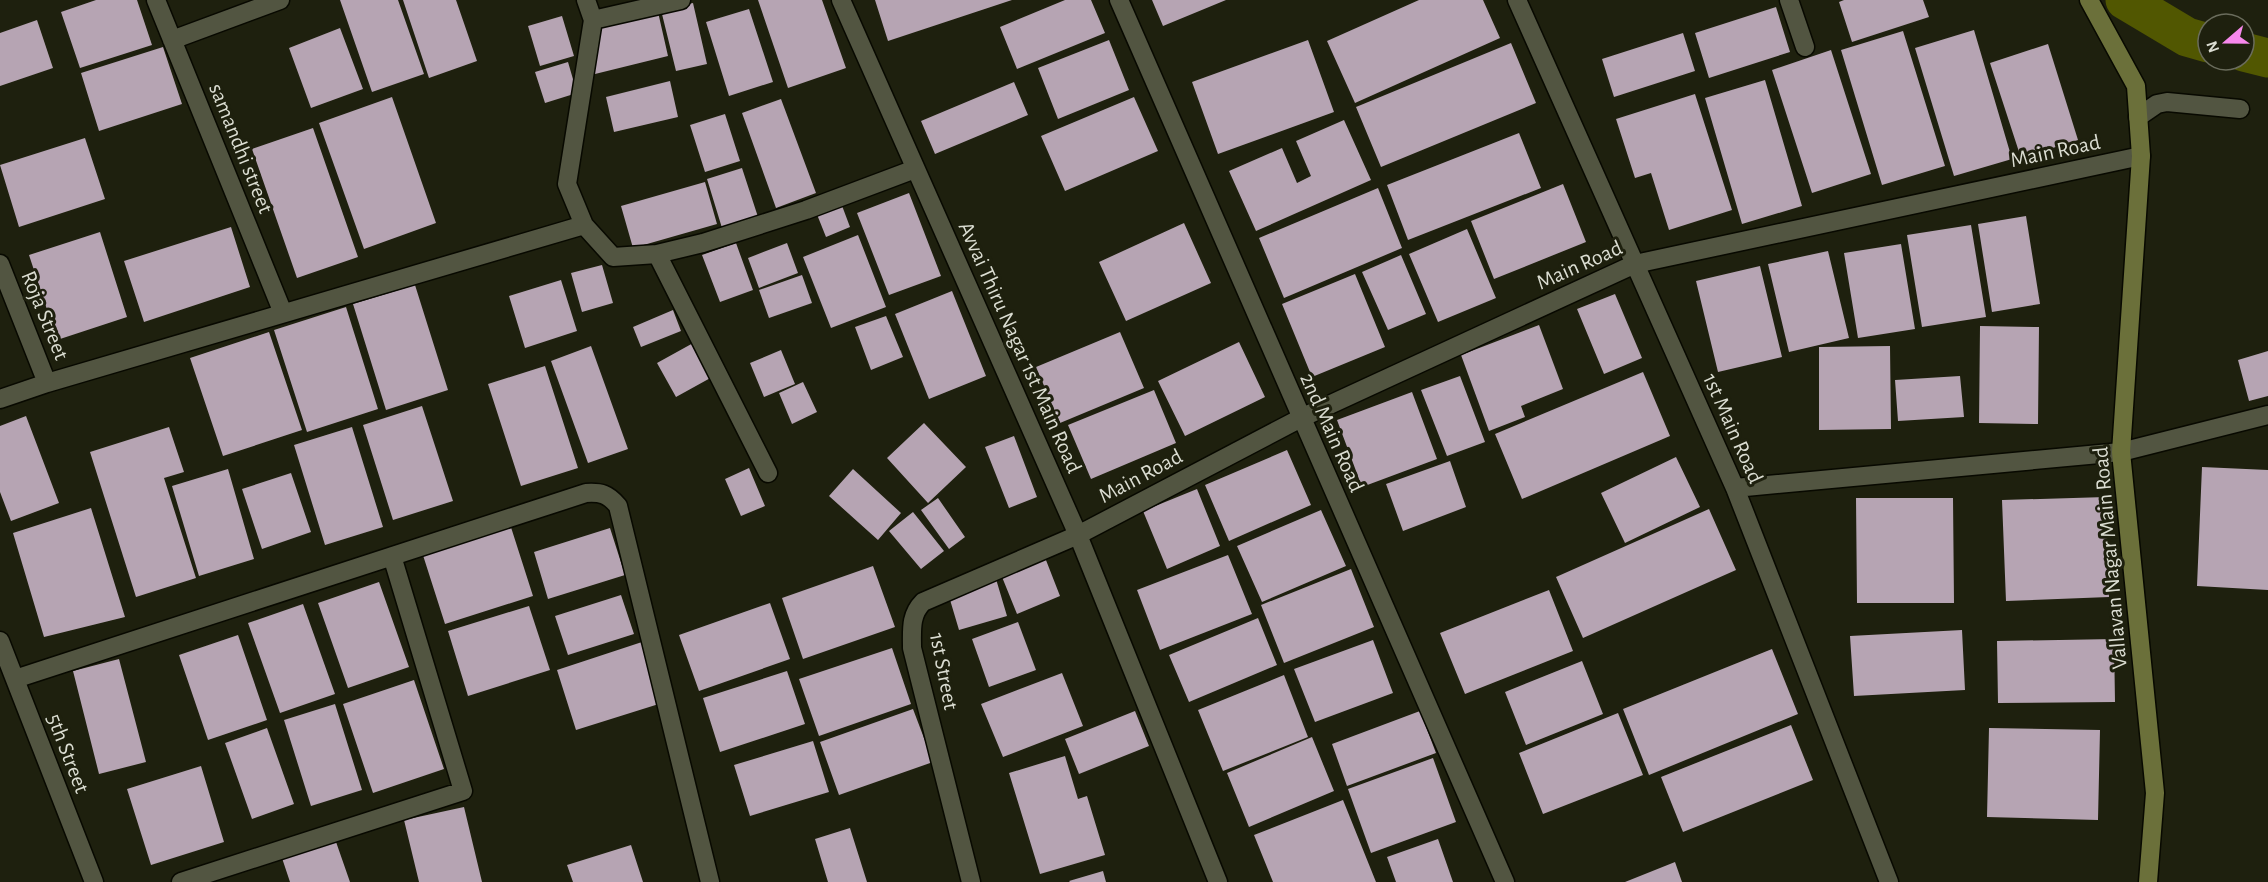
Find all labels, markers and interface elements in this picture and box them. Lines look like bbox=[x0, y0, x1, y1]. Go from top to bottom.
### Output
north arrow bbox=[2196, 12, 2256, 72]
text: N bbox=[2203, 39, 2222, 55]
street label: samandhi street bbox=[205, 80, 277, 217]
street label: Main Road bbox=[2008, 131, 2102, 171]
street label: Avvai Thiru Nagar 1st Main Road bbox=[955, 218, 1086, 476]
street label: Main Road bbox=[1533, 236, 1626, 294]
street label: Roja Street bbox=[17, 268, 73, 363]
street label: 2nd Main Road bbox=[1296, 370, 1368, 495]
street label: 1st Main Road bbox=[1699, 370, 1767, 487]
street label: Main Road bbox=[1095, 445, 1186, 507]
street label: Vallavan Nagar Main Road bbox=[2089, 446, 2131, 670]
street label: 1st Street bbox=[926, 631, 962, 712]
street label: 5th Street bbox=[43, 711, 93, 796]

